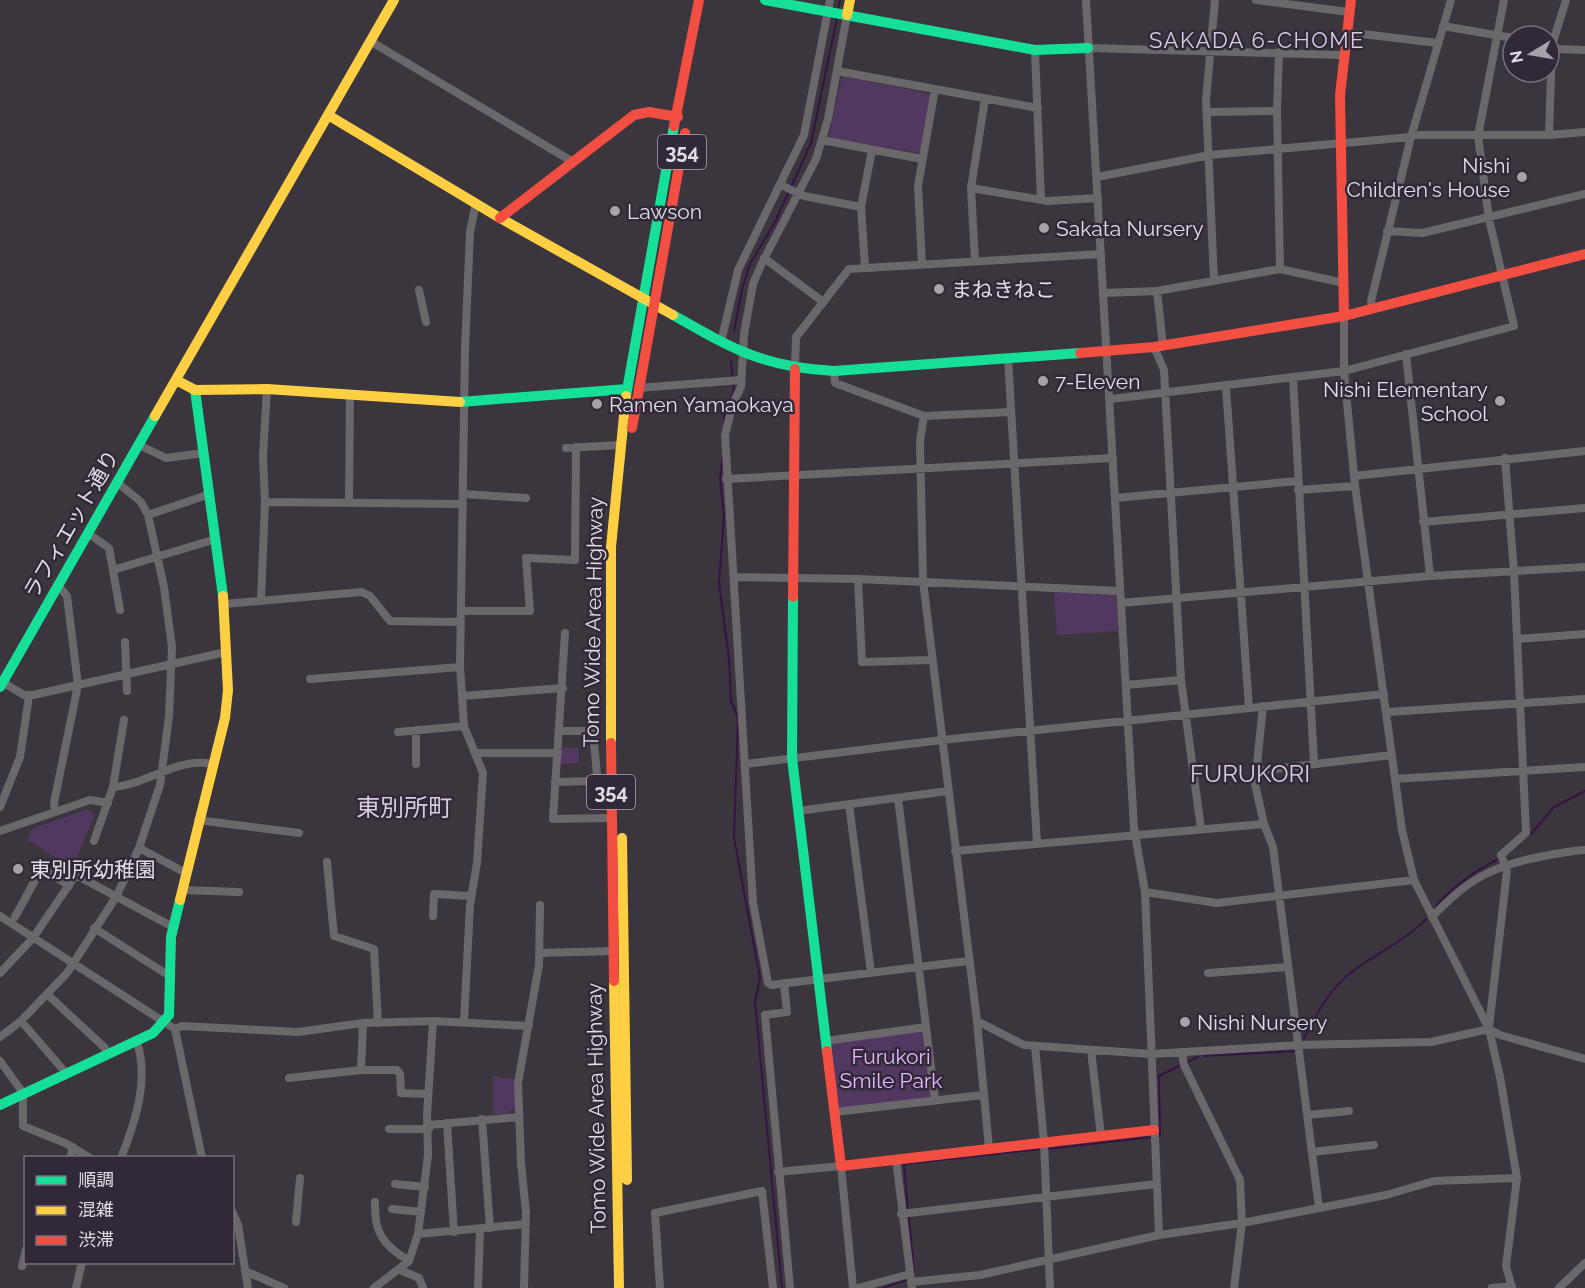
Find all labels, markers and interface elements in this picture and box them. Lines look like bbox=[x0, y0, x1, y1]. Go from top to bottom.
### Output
north arrow bbox=[1501, 24, 1561, 84]
district label: SAKADA 6-CHOME bbox=[1149, 27, 1365, 53]
text: N bbox=[1506, 49, 1527, 65]
road number: 354 bbox=[658, 135, 706, 169]
place label: Nishi Children's House bbox=[1346, 153, 1510, 202]
marker: Nishi Children's House bbox=[1515, 170, 1529, 184]
place label: Lawson bbox=[627, 199, 702, 224]
marker: Lawson bbox=[608, 204, 622, 218]
place label: Sakata Nursery bbox=[1056, 216, 1204, 241]
marker: Sakata Nursery bbox=[1037, 221, 1051, 235]
place label: まねきねこ bbox=[951, 277, 1056, 302]
marker: まねきねこ bbox=[932, 282, 946, 296]
place label: 7-Eleven bbox=[1055, 369, 1140, 394]
marker: 7-Eleven bbox=[1036, 374, 1050, 388]
place label: Nishi Elementary School bbox=[1323, 377, 1488, 426]
place label: Ramen Yamaokaya bbox=[609, 392, 794, 417]
marker: Nishi Elementary School bbox=[1493, 394, 1507, 408]
marker: Ramen Yamaokaya bbox=[590, 397, 604, 411]
street label: ラフィエット通り bbox=[18, 445, 124, 603]
street label: Tomo Wide Area Highway bbox=[578, 496, 608, 748]
district label: FURUKORI bbox=[1190, 759, 1310, 788]
road number: 354 bbox=[587, 775, 635, 809]
district label: 東別所町 bbox=[356, 793, 452, 822]
place label: 東別所幼稚園 bbox=[30, 857, 156, 882]
marker: 東別所幼稚園 bbox=[11, 862, 25, 876]
street label: Tomo Wide Area Highway bbox=[581, 982, 611, 1234]
place label: Nishi Nursery bbox=[1197, 1010, 1327, 1035]
marker: Nishi Nursery bbox=[1178, 1015, 1192, 1029]
park label: Furukori Smile Park bbox=[840, 1044, 942, 1093]
legend bbox=[24, 1156, 234, 1264]
text: 順調 bbox=[78, 1169, 114, 1190]
text: 混雑 bbox=[78, 1199, 114, 1220]
text: 渋滞 bbox=[78, 1229, 114, 1250]

